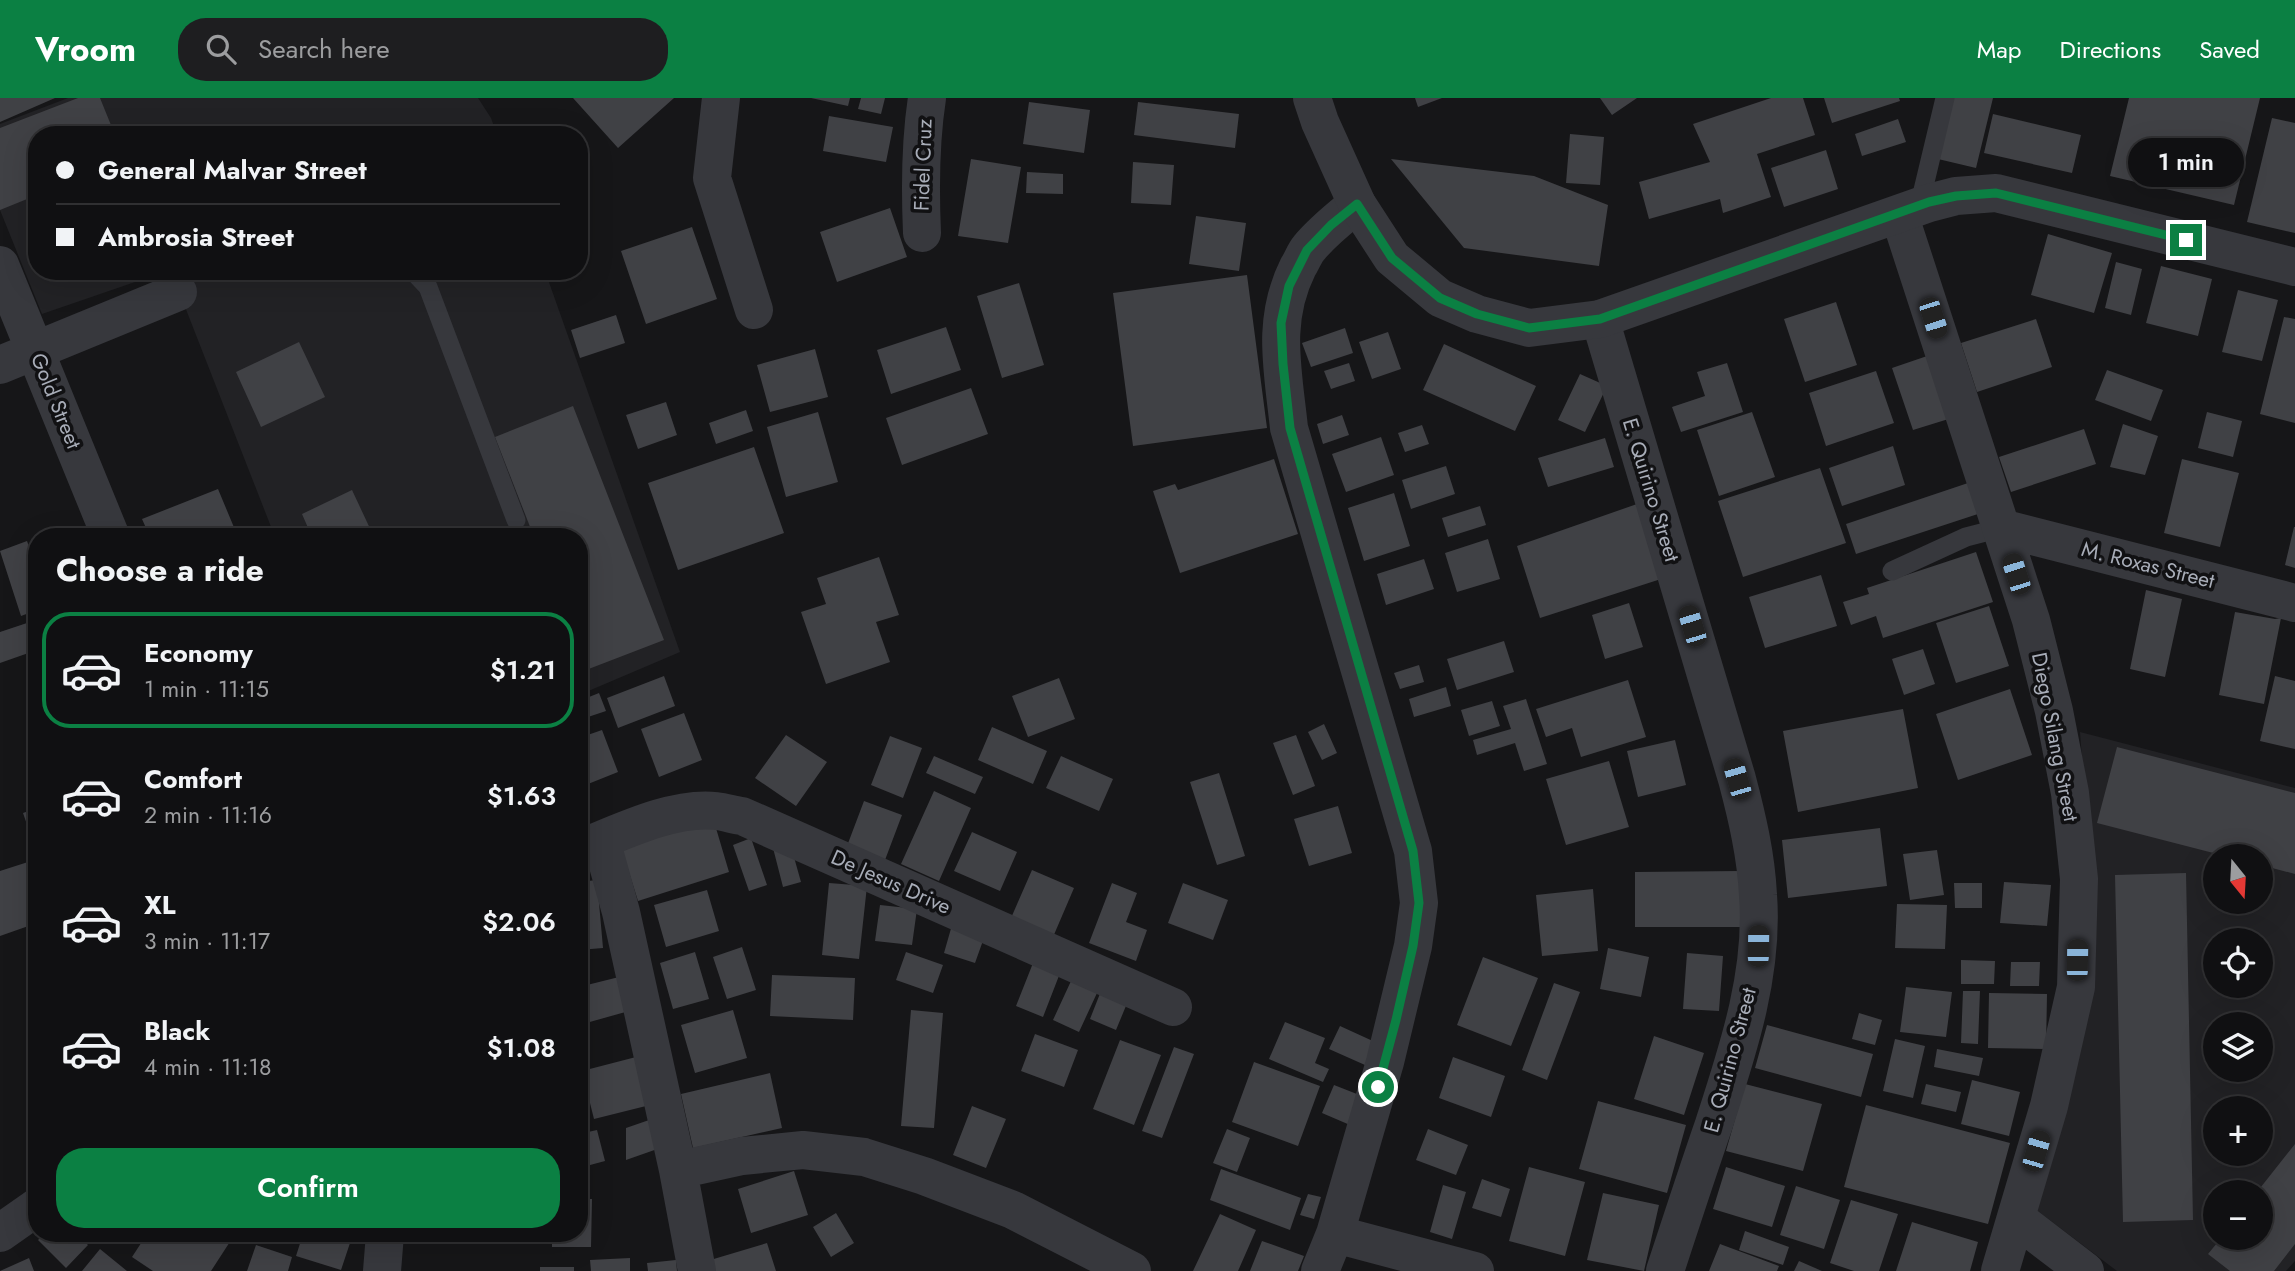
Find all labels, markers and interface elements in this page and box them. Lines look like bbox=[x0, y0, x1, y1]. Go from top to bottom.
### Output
search box bbox=[178, 18, 668, 81]
text: Vroom bbox=[35, 26, 136, 73]
icon: search bbox=[202, 30, 240, 68]
text: Search here bbox=[258, 30, 390, 68]
text: Map bbox=[1977, 32, 2022, 67]
text: Directions bbox=[2060, 32, 2161, 67]
text: Saved bbox=[2199, 32, 2260, 67]
street label: Fidel Cruz bbox=[906, 118, 940, 212]
callout: 1 min bbox=[2128, 138, 2244, 188]
text: 1 min bbox=[2158, 145, 2214, 179]
text: General Malvar Street bbox=[98, 151, 367, 189]
text: Ambrosia Street bbox=[98, 218, 294, 256]
route end bbox=[2170, 224, 2202, 256]
car bbox=[1917, 295, 1950, 341]
street label: Gold Street bbox=[23, 349, 89, 453]
street label: E. Quirino Street bbox=[1615, 414, 1687, 566]
street label: M. Roxas Street bbox=[2078, 534, 2218, 596]
text: Choose a ride bbox=[56, 547, 264, 593]
car bbox=[2000, 551, 2033, 597]
car bbox=[1676, 603, 1709, 649]
text: Economy bbox=[144, 634, 253, 672]
icon: car bbox=[60, 639, 123, 702]
street label: Diego Silang Street bbox=[2024, 650, 2086, 824]
text: $1.21 bbox=[490, 651, 556, 689]
text: 1 min · 11:15 bbox=[144, 672, 269, 706]
car bbox=[1722, 756, 1753, 802]
text: Comfort bbox=[144, 760, 242, 798]
icon: car bbox=[60, 765, 123, 828]
text: $1.63 bbox=[487, 777, 556, 815]
text: 2 min · 11:16 bbox=[144, 798, 272, 832]
street label: De Jesus Drive bbox=[826, 842, 956, 922]
north arrow bbox=[2203, 844, 2273, 914]
map controls bbox=[2203, 844, 2273, 1250]
text: XL bbox=[144, 886, 176, 924]
icon: car bbox=[60, 891, 123, 954]
text: $2.06 bbox=[482, 903, 556, 941]
text: 3 min · 11:17 bbox=[144, 924, 270, 958]
car bbox=[1748, 925, 1769, 967]
button: locate bbox=[2203, 928, 2273, 998]
car bbox=[2067, 939, 2088, 981]
street label: E. Quirino Street bbox=[1696, 984, 1764, 1136]
text: Black bbox=[144, 1012, 210, 1050]
button: layers bbox=[2203, 1012, 2273, 1082]
icon: car bbox=[60, 1017, 123, 1080]
text: $1.08 bbox=[487, 1029, 556, 1067]
text: 4 min · 11:18 bbox=[144, 1050, 272, 1084]
route start bbox=[1362, 1071, 1394, 1103]
button: + bbox=[2203, 1096, 2273, 1166]
car bbox=[2021, 1128, 2052, 1174]
button: Confirm bbox=[56, 1148, 560, 1228]
button: − bbox=[2203, 1180, 2273, 1250]

